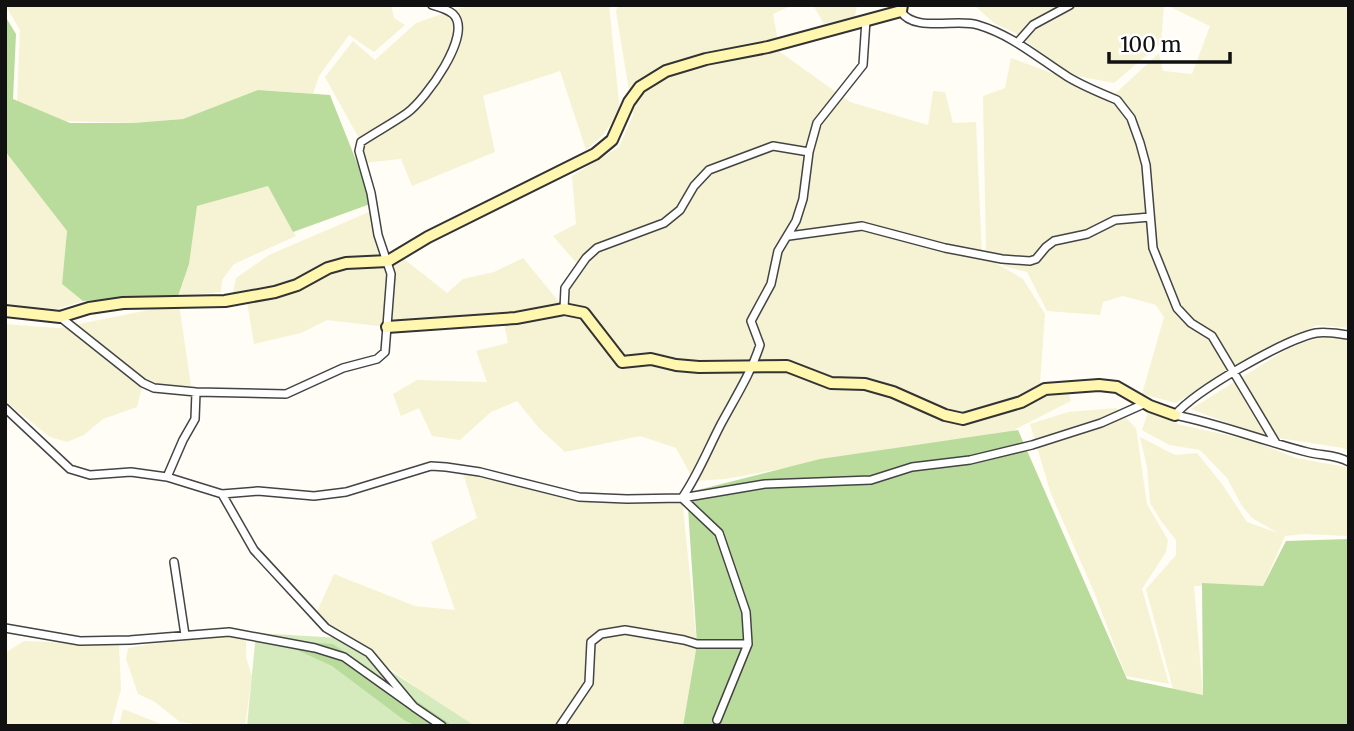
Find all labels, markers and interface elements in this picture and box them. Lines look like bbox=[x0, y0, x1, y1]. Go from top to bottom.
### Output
scale bar bbox=[1109, 21, 1230, 65]
text: 100 m bbox=[1120, 31, 1182, 58]

